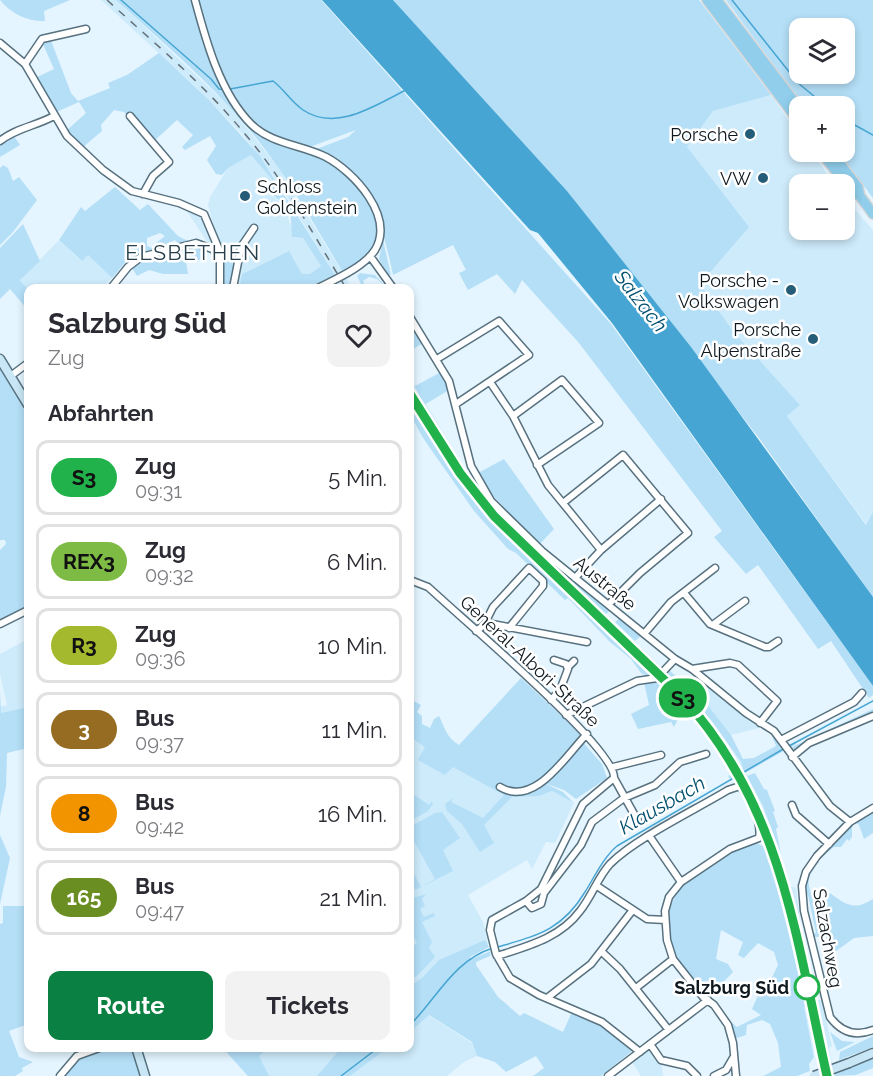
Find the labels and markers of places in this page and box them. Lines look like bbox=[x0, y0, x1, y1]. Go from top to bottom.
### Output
place label: Porsche bbox=[670, 124, 738, 145]
marker: Porsche bbox=[743, 127, 757, 141]
place label: VW bbox=[720, 168, 751, 189]
marker: VW bbox=[756, 171, 770, 185]
place label: Schloss Goldenstein bbox=[257, 176, 357, 218]
marker: Schloss Goldenstein bbox=[238, 189, 252, 203]
place label: Porsche - Volkswagen bbox=[678, 270, 779, 312]
marker: Porsche - Volkswagen bbox=[784, 283, 798, 297]
place label: Porsche Alpenstraße bbox=[700, 319, 801, 361]
marker: Porsche Alpenstraße bbox=[806, 332, 820, 346]
marker: Salzburg Süd bbox=[794, 974, 820, 1000]
place label: Salzburg Süd bbox=[674, 977, 789, 998]

